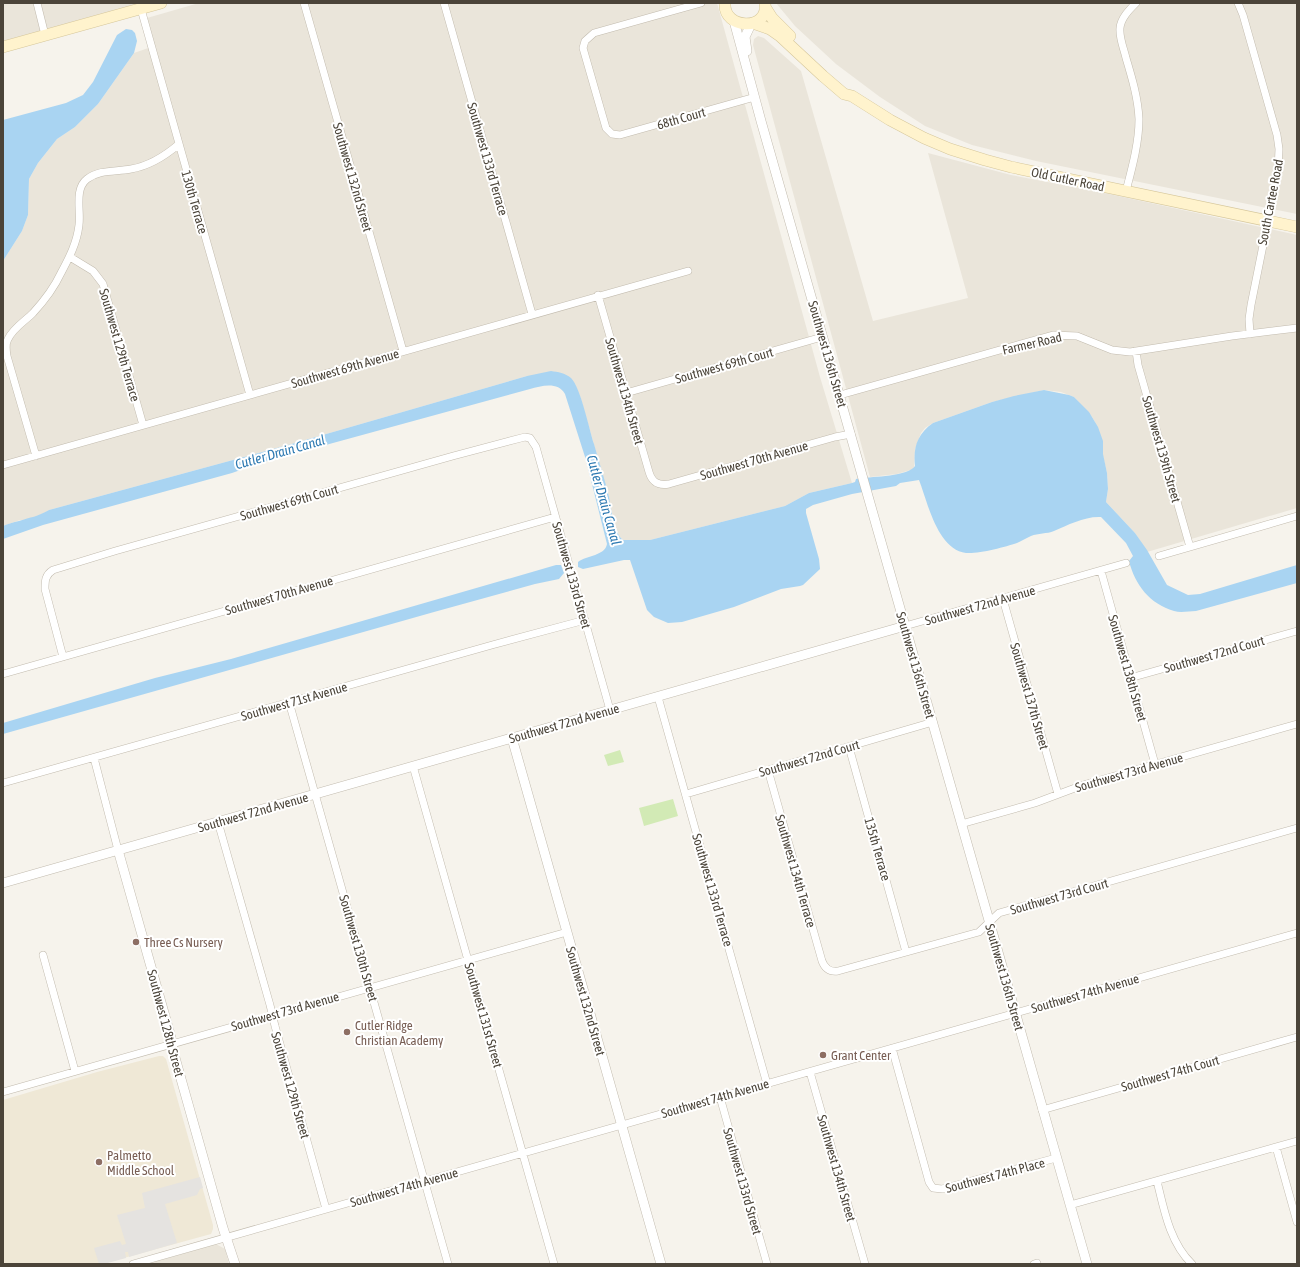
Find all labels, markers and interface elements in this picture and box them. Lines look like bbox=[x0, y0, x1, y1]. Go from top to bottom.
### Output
street label: Southwest 133rd Terrace bbox=[464, 101, 511, 217]
street label: 68th Court bbox=[655, 104, 707, 133]
street label: Southwest 132nd Street bbox=[330, 121, 375, 234]
street label: South Cartee Road bbox=[1255, 158, 1286, 246]
street label: Old Cutler Road bbox=[1030, 164, 1106, 195]
street label: 130th Terrace bbox=[178, 169, 211, 236]
street label: Southwest 129th Terrace bbox=[96, 287, 143, 403]
street label: Southwest 136th Street bbox=[805, 299, 850, 409]
street label: Farmer Road bbox=[1001, 329, 1063, 358]
street label: Southwest 134th Street bbox=[602, 336, 647, 446]
street label: Southwest 69th Court bbox=[673, 344, 775, 387]
street label: Southwest 69th Avenue bbox=[289, 346, 401, 391]
street label: Southwest 139th Street bbox=[1139, 394, 1184, 504]
water label: Cutler Drain Canal bbox=[233, 431, 327, 472]
street label: Southwest 70th Avenue bbox=[698, 438, 810, 483]
water label: Cutler Drain Canal bbox=[584, 453, 625, 547]
street label: Southwest 69th Court bbox=[238, 481, 340, 524]
street label: Southwest 133rd Street bbox=[549, 520, 594, 630]
street label: Southwest 70th Avenue bbox=[223, 573, 335, 618]
street label: Southwest 72nd Avenue bbox=[923, 583, 1037, 628]
street label: Southwest 136th Street bbox=[893, 610, 938, 720]
street label: Southwest 138th Street bbox=[1105, 613, 1150, 723]
street label: Southwest 72nd Court bbox=[1162, 633, 1266, 676]
street label: Southwest 137th Street bbox=[1007, 641, 1052, 751]
street label: Southwest 71st Avenue bbox=[239, 679, 349, 724]
street label: Southwest 72nd Avenue bbox=[507, 701, 621, 746]
street label: Southwest 72nd Court bbox=[757, 737, 861, 780]
street label: Southwest 73rd Avenue bbox=[1073, 750, 1185, 795]
street label: Southwest 72nd Avenue bbox=[196, 790, 310, 835]
street label: Southwest 134th Terrace bbox=[772, 813, 819, 929]
street label: 135th Terrace bbox=[861, 816, 894, 883]
street label: Southwest 133rd Terrace bbox=[689, 832, 736, 948]
street label: Southwest 73rd Court bbox=[1008, 875, 1110, 918]
street label: Southwest 130th Street bbox=[336, 893, 381, 1003]
street label: Southwest 136th Street bbox=[982, 922, 1027, 1032]
place label: Three Cs Nursery bbox=[144, 935, 223, 950]
marker: Three Cs Nursery bbox=[131, 937, 141, 947]
street label: Southwest 132nd Street bbox=[563, 945, 608, 1058]
street label: Southwest 131st Street bbox=[461, 961, 506, 1070]
street label: Southwest 128th Street bbox=[144, 968, 187, 1079]
street label: Southwest 74th Avenue bbox=[1029, 971, 1141, 1016]
street label: Southwest 73rd Avenue bbox=[229, 989, 341, 1034]
place label: Cutler Ridge Christian Academy bbox=[355, 1018, 444, 1048]
marker: Cutler Ridge Christian Academy bbox=[342, 1027, 352, 1037]
street label: Southwest 129th Street bbox=[268, 1030, 313, 1140]
place label: Grant Center bbox=[831, 1048, 891, 1063]
marker: Grant Center bbox=[818, 1050, 828, 1060]
street label: Southwest 74th Court bbox=[1119, 1052, 1221, 1095]
street label: Southwest 74th Avenue bbox=[659, 1076, 771, 1121]
street label: Southwest 134th Street bbox=[814, 1113, 859, 1223]
street label: Southwest 133rd Street bbox=[720, 1126, 765, 1236]
place label: Palmetto Middle School bbox=[107, 1148, 175, 1178]
street label: Southwest 74th Place bbox=[944, 1155, 1047, 1196]
marker: Palmetto Middle School bbox=[94, 1157, 104, 1167]
street label: Southwest 74th Avenue bbox=[348, 1165, 460, 1210]

